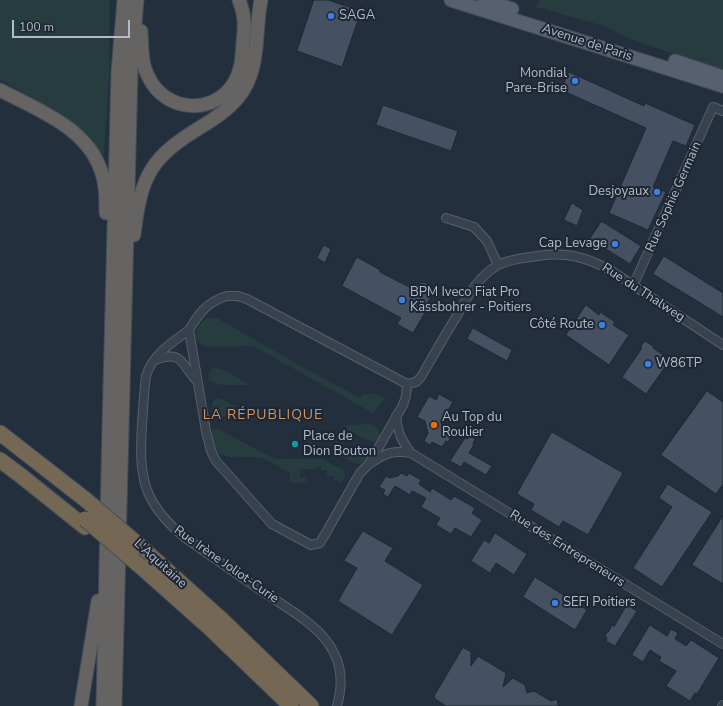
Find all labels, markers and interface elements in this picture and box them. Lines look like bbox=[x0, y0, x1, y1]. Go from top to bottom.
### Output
place label: SAGA bbox=[339, 8, 375, 24]
marker: SAGA bbox=[326, 11, 336, 21]
scale bar bbox=[14, 12, 132, 38]
text: 100 m bbox=[19, 19, 54, 35]
street label: Avenue de Paris bbox=[540, 21, 634, 65]
place label: Mondial Pare-Brise bbox=[505, 66, 567, 97]
marker: Mondial Pare-Brise bbox=[570, 76, 580, 86]
street label: Rue Sophie Germain bbox=[643, 139, 705, 255]
place label: Desjoyaux bbox=[588, 184, 649, 200]
marker: Desjoyaux bbox=[652, 187, 662, 197]
place label: Cap Levage bbox=[539, 236, 607, 252]
marker: Cap Levage bbox=[610, 239, 620, 249]
street label: Rue du Thalweg bbox=[599, 260, 687, 326]
place label: BPM Iveco Fiat Pro Kässbohrer - Poitiers bbox=[410, 285, 532, 316]
marker: BPM Iveco Fiat Pro Kässbohrer - Poitiers bbox=[397, 295, 407, 305]
place label: Côté Route bbox=[529, 317, 594, 333]
marker: Côté Route bbox=[597, 320, 607, 330]
place label: W86TP bbox=[656, 356, 702, 372]
marker: W86TP bbox=[643, 359, 653, 369]
district label: LA RÉPUBLIQUE bbox=[203, 408, 323, 424]
place label: Au Top du Roulier bbox=[442, 410, 502, 441]
marker: Au Top du Roulier bbox=[429, 420, 439, 430]
place label: Place de Dion Bouton bbox=[303, 429, 376, 460]
marker: Place de Dion Bouton bbox=[290, 439, 300, 449]
street label: Rue des Entrepreneurs bbox=[507, 507, 627, 591]
street label: Rue Irène Joliot-Curie bbox=[171, 523, 281, 607]
street label: L'Aquitaine bbox=[130, 536, 190, 592]
place label: SEFI Poitiers bbox=[563, 595, 636, 611]
marker: SEFI Poitiers bbox=[550, 598, 560, 608]

